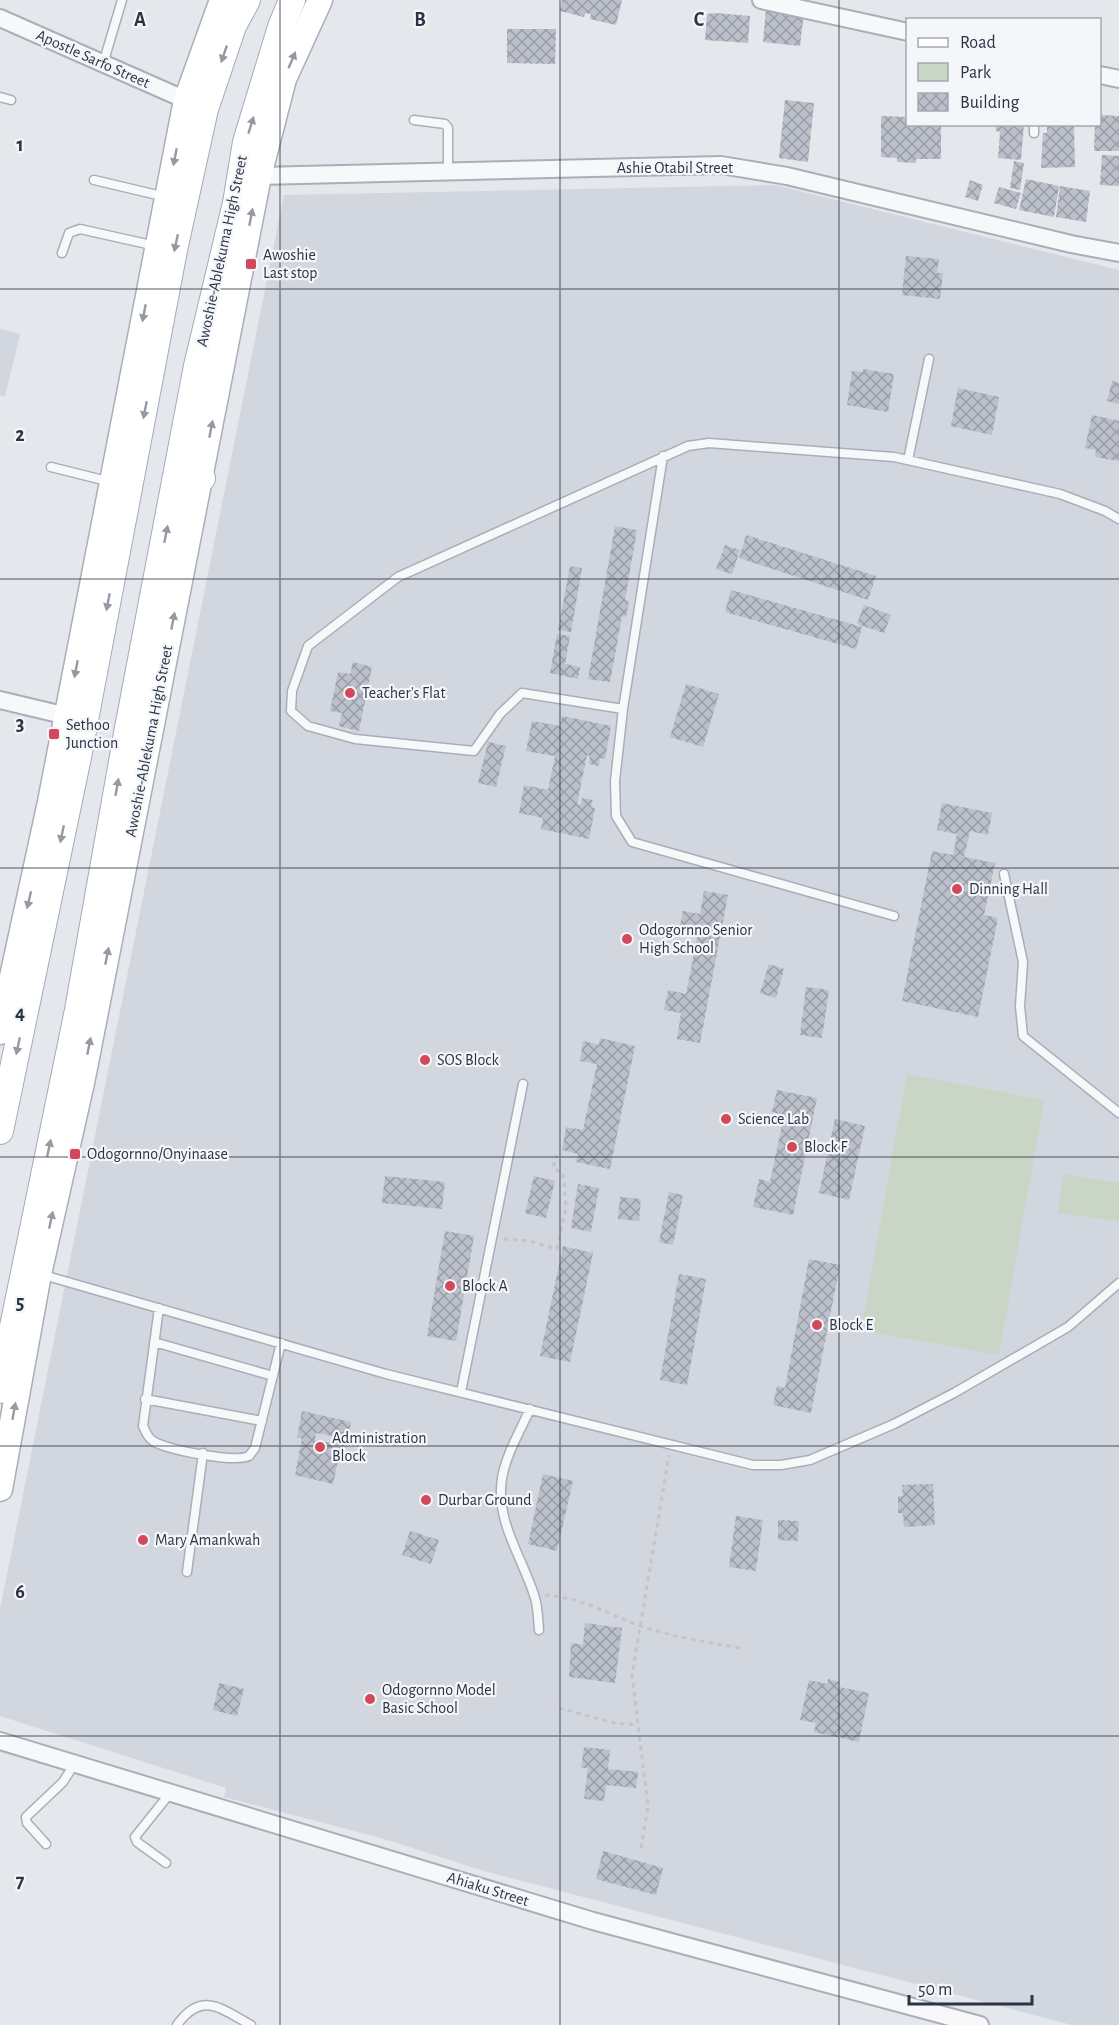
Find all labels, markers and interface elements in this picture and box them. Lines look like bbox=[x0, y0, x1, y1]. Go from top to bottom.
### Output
text: A bbox=[134, 10, 146, 30]
text: B bbox=[414, 10, 426, 30]
text: C bbox=[694, 10, 705, 30]
legend bbox=[906, 18, 1101, 126]
street label: Apostle Sarfo Street bbox=[34, 27, 152, 91]
text: Road bbox=[960, 34, 996, 52]
one-way arrow bbox=[219, 45, 228, 63]
one-way arrow bbox=[287, 50, 297, 68]
text: Park bbox=[960, 64, 992, 82]
text: Building bbox=[960, 94, 1020, 112]
one-way arrow bbox=[247, 116, 256, 134]
text: 1 bbox=[16, 135, 24, 155]
one-way arrow bbox=[169, 148, 179, 167]
street label: Awoshie-Ablekuma High Street bbox=[194, 154, 250, 348]
street label: Ashie Otabil Street bbox=[617, 160, 733, 176]
one-way arrow bbox=[247, 207, 256, 226]
one-way arrow bbox=[171, 233, 180, 252]
place label: Awoshie Last stop bbox=[263, 247, 318, 281]
marker: Awoshie Last stop bbox=[244, 257, 258, 271]
one-way arrow bbox=[139, 303, 148, 322]
one-way arrow bbox=[140, 401, 149, 420]
one-way arrow bbox=[207, 420, 216, 439]
text: 2 bbox=[15, 425, 25, 445]
one-way arrow bbox=[162, 524, 171, 543]
one-way arrow bbox=[103, 592, 112, 611]
one-way arrow bbox=[169, 611, 178, 630]
street label: Awoshie-Ablekuma High Street bbox=[123, 644, 175, 838]
one-way arrow bbox=[71, 660, 80, 679]
place label: Teacher’s Flat bbox=[362, 685, 446, 701]
marker: Teacher’s Flat bbox=[343, 686, 357, 700]
text: 3 bbox=[16, 714, 24, 734]
place label: Sethoo Junction bbox=[66, 717, 118, 751]
marker: Sethoo Junction bbox=[47, 727, 61, 741]
one-way arrow bbox=[113, 778, 122, 797]
one-way arrow bbox=[57, 825, 66, 844]
place label: Dinning Hall bbox=[969, 881, 1048, 897]
marker: Dinning Hall bbox=[950, 882, 964, 896]
one-way arrow bbox=[23, 891, 33, 910]
place label: Odogornno Senior High School bbox=[639, 922, 753, 956]
marker: Odogornno Senior High School bbox=[620, 932, 634, 946]
one-way arrow bbox=[103, 946, 112, 965]
text: 4 bbox=[15, 1003, 25, 1023]
one-way arrow bbox=[13, 1036, 22, 1055]
one-way arrow bbox=[85, 1036, 94, 1055]
place label: SOS Block bbox=[437, 1052, 499, 1068]
marker: SOS Block bbox=[418, 1053, 432, 1067]
place label: Science Lab bbox=[738, 1111, 809, 1127]
marker: Science Lab bbox=[719, 1112, 733, 1126]
one-way arrow bbox=[45, 1138, 54, 1157]
place label: Block F bbox=[804, 1139, 848, 1155]
marker: Block F bbox=[785, 1140, 799, 1154]
place label: Odogornno/Onyinaase bbox=[87, 1146, 228, 1163]
marker: Odogornno/Onyinaase bbox=[68, 1147, 82, 1161]
one-way arrow bbox=[47, 1210, 57, 1229]
place label: Block A bbox=[462, 1278, 508, 1294]
marker: Block A bbox=[443, 1279, 457, 1293]
text: 5 bbox=[16, 1293, 24, 1313]
place label: Block E bbox=[829, 1317, 873, 1333]
marker: Block E bbox=[810, 1318, 824, 1332]
one-way arrow bbox=[10, 1401, 19, 1420]
place label: Administration Block bbox=[332, 1430, 426, 1464]
marker: Administration Block bbox=[313, 1440, 327, 1454]
place label: Durbar Ground bbox=[438, 1492, 532, 1508]
marker: Durbar Ground bbox=[419, 1493, 433, 1507]
place label: Mary Amankwah bbox=[155, 1532, 260, 1549]
marker: Mary Amankwah bbox=[136, 1533, 150, 1547]
text: 6 bbox=[15, 1582, 25, 1602]
place label: Odogornno Model Basic School bbox=[382, 1682, 496, 1716]
marker: Odogornno Model Basic School bbox=[363, 1692, 377, 1706]
street label: Ahiaku Street bbox=[445, 1869, 531, 1909]
text: 7 bbox=[16, 1871, 25, 1891]
scale bar bbox=[909, 1968, 1032, 2006]
text: 50 m bbox=[918, 1981, 952, 1999]

